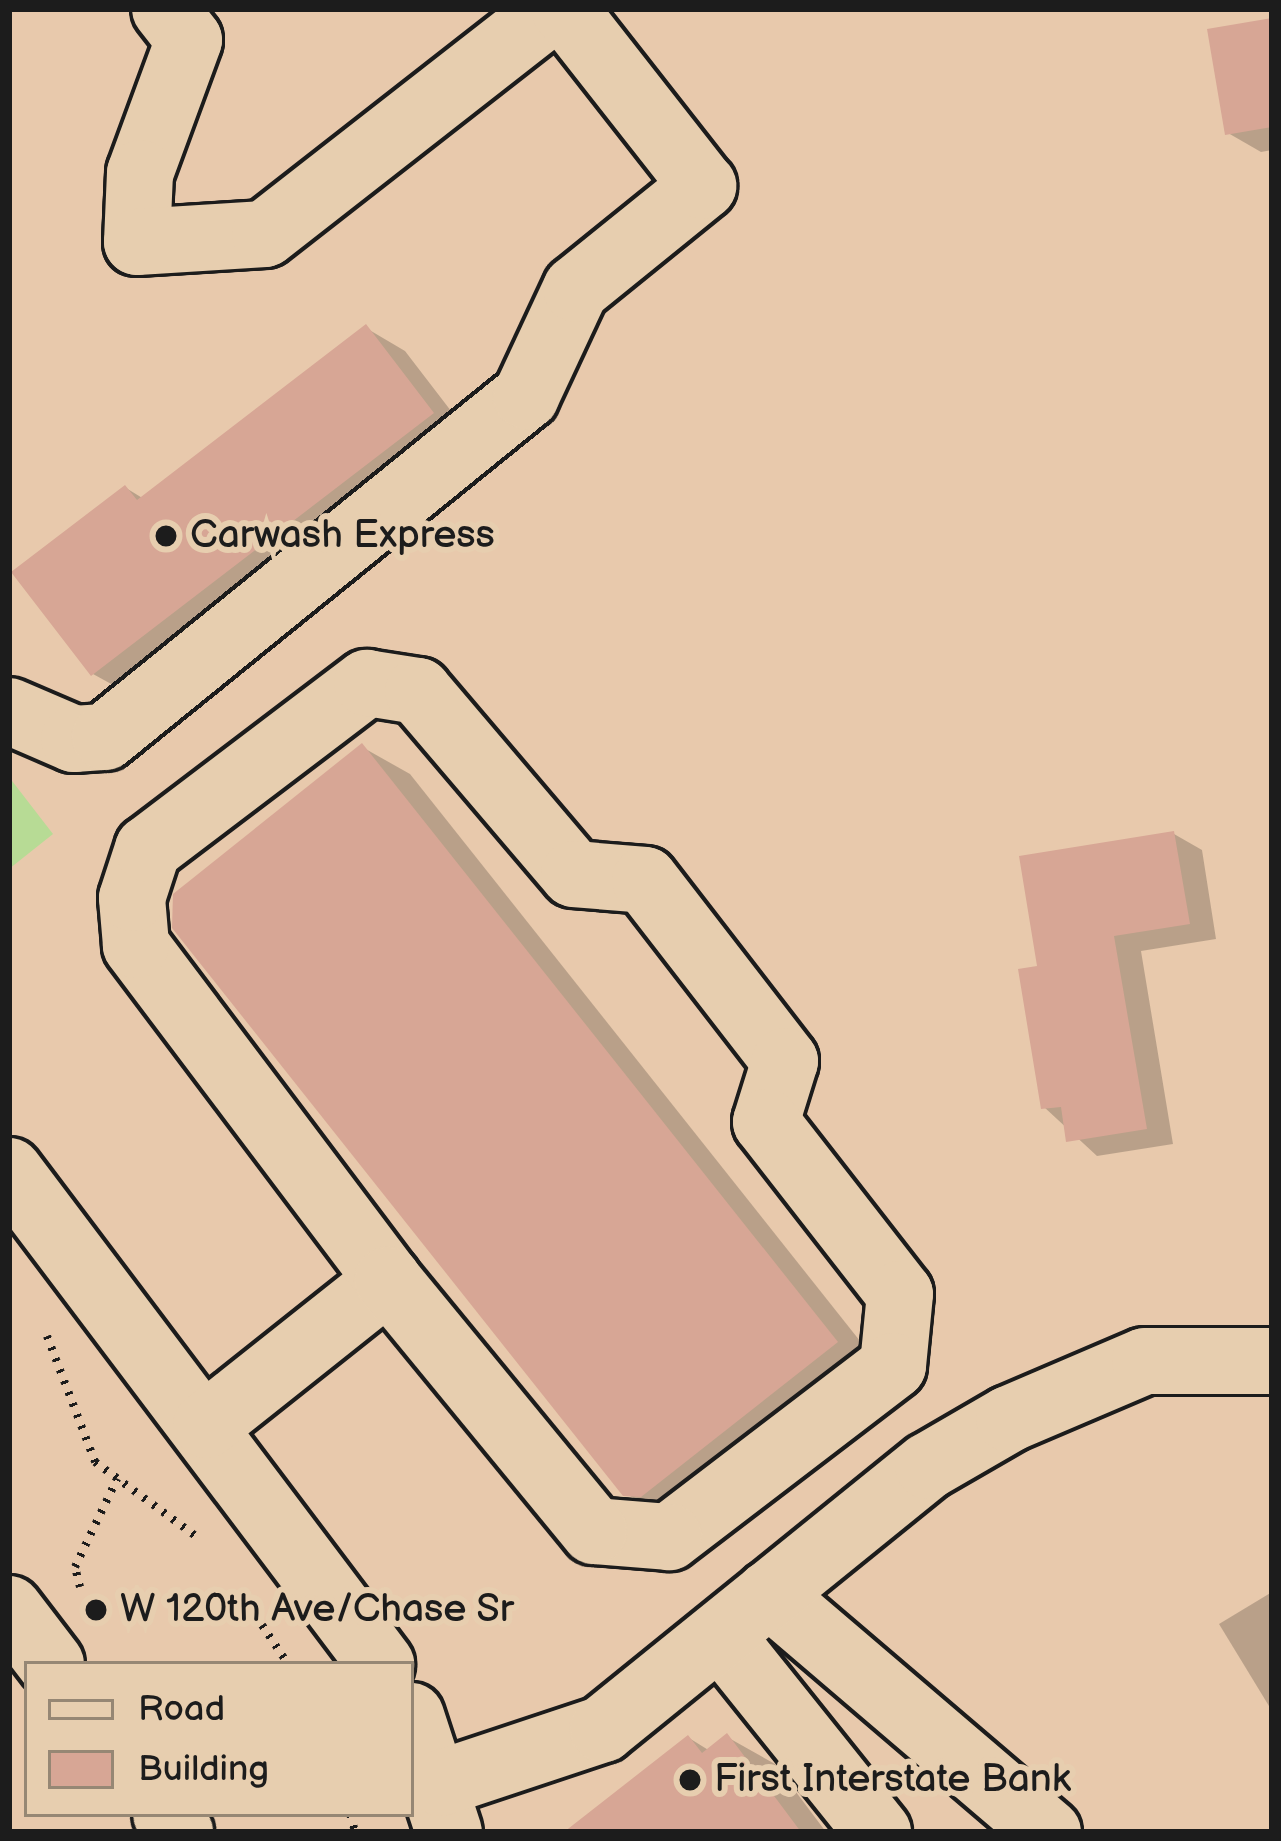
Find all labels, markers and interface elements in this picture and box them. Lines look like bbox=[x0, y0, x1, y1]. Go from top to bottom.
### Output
place label: Carwash Express bbox=[190, 513, 495, 559]
marker: Carwash Express bbox=[153, 523, 179, 549]
place label: W 120th Ave/Chase Sr bbox=[120, 1587, 515, 1633]
marker: W 120th Ave/Chase Sr bbox=[83, 1597, 109, 1623]
legend bbox=[24, 1661, 414, 1817]
text: Road bbox=[138, 1688, 225, 1731]
text: Building bbox=[138, 1748, 269, 1791]
place label: First Interstate Bank bbox=[714, 1757, 1071, 1803]
marker: First Interstate Bank bbox=[677, 1767, 703, 1793]

